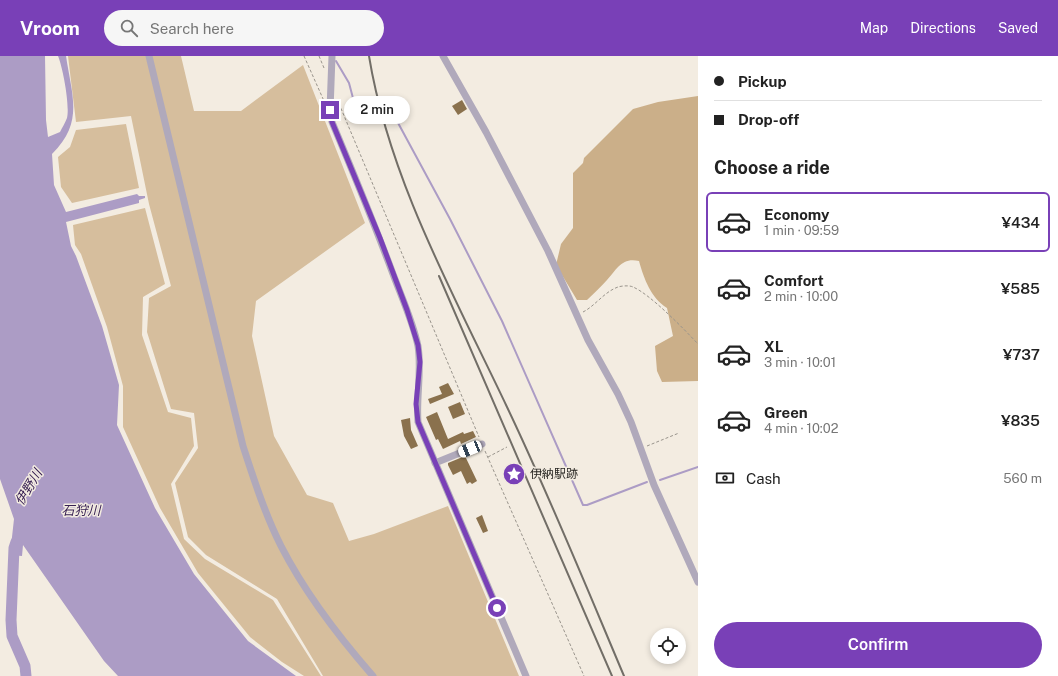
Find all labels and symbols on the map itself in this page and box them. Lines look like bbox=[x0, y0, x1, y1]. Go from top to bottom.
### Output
callout: 2 min bbox=[344, 96, 410, 124]
route end bbox=[321, 101, 339, 119]
car bbox=[457, 439, 483, 459]
place icon: 伊納駅跡 bbox=[501, 461, 527, 487]
water label: 伊野川 bbox=[12, 465, 46, 508]
place label: 伊納駅跡 bbox=[530, 467, 578, 481]
water label: 石狩川 bbox=[61, 503, 102, 518]
route start bbox=[488, 599, 506, 617]

